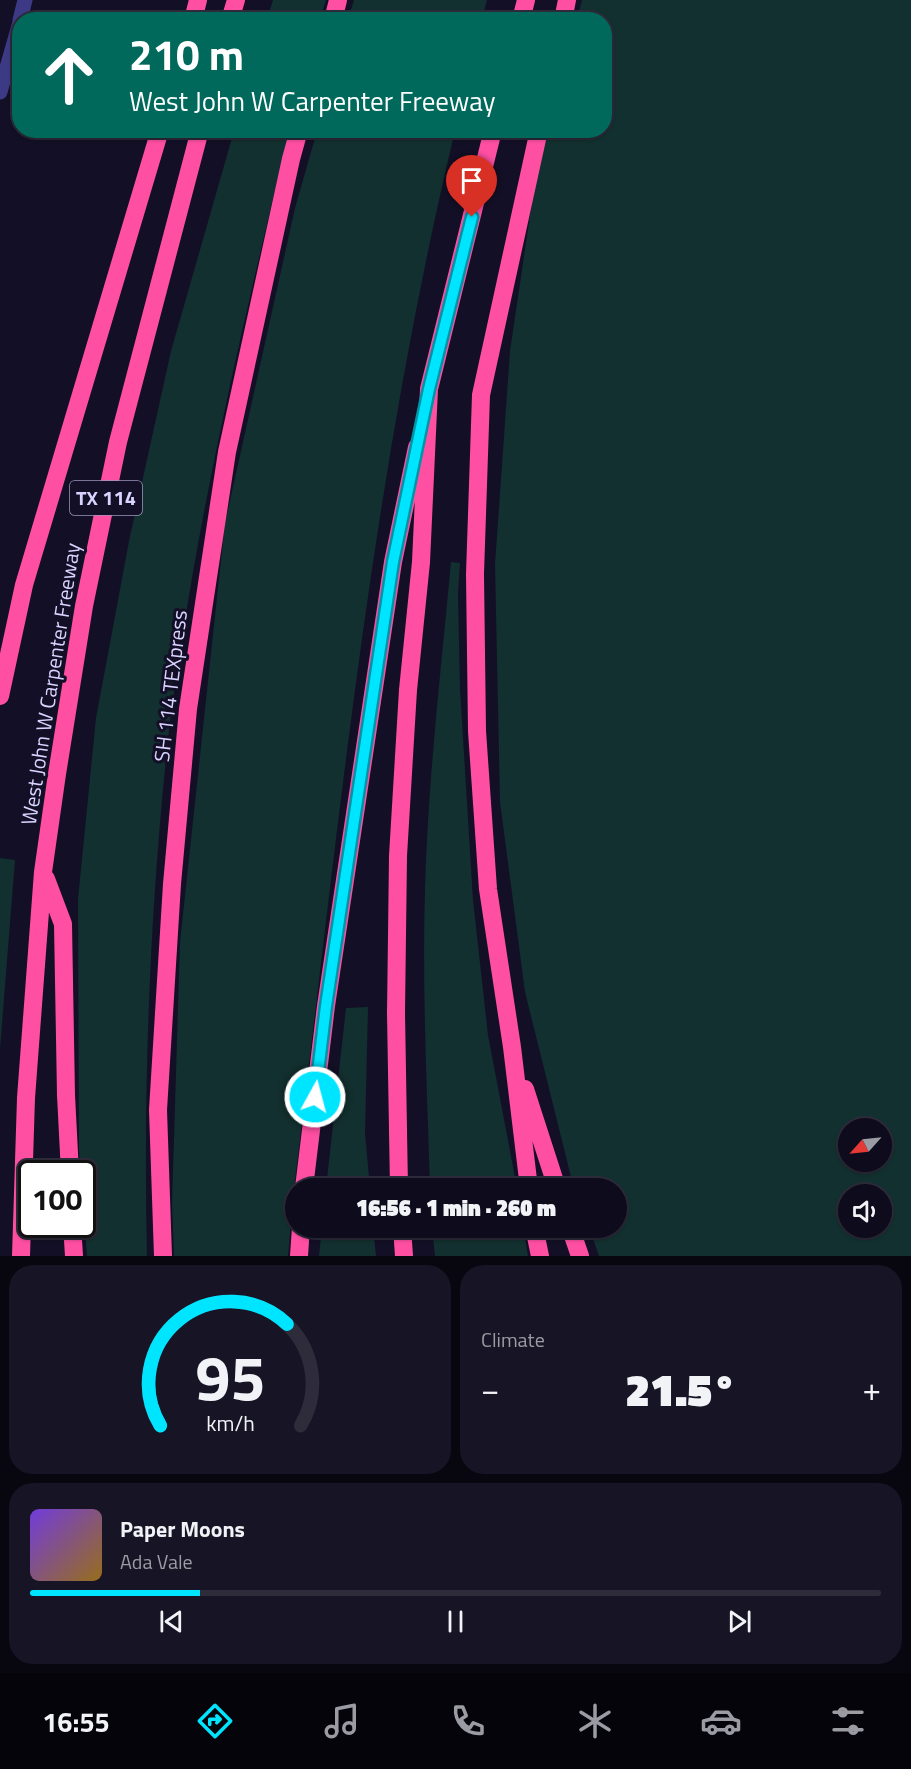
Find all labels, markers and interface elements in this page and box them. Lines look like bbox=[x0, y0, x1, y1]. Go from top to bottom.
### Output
text: 210 m bbox=[129, 22, 244, 86]
icon: ahead bbox=[30, 36, 108, 114]
text: West John W Carpenter Freeway bbox=[129, 80, 496, 121]
pin bbox=[446, 155, 497, 217]
icon: arrive bbox=[455, 164, 488, 197]
road number: TX 114 bbox=[70, 481, 142, 515]
street label: West John W Carpenter Freeway bbox=[12, 541, 88, 827]
street label: SH 114 TEXpress bbox=[145, 608, 195, 764]
position arrow bbox=[283, 1065, 347, 1129]
north arrow bbox=[838, 1118, 892, 1172]
map controls bbox=[838, 1118, 892, 1238]
speed limit sign: 100 bbox=[18, 1160, 96, 1238]
button: sound bbox=[838, 1184, 892, 1238]
text: 16:56 · 1 min · 260 m bbox=[356, 1191, 556, 1225]
text: Climate bbox=[481, 1324, 545, 1355]
text: 95 bbox=[195, 1329, 265, 1424]
text: 21.5° bbox=[625, 1355, 737, 1423]
text: − bbox=[481, 1364, 499, 1414]
text: + bbox=[863, 1364, 881, 1414]
text: km/h bbox=[206, 1408, 254, 1440]
text: Paper Moons bbox=[120, 1512, 245, 1546]
text: Ada Vale bbox=[120, 1546, 193, 1577]
icon: previous bbox=[155, 1605, 188, 1638]
icon: pause bbox=[439, 1605, 472, 1638]
icon: next bbox=[723, 1605, 756, 1638]
icon: directions bbox=[194, 1700, 236, 1742]
icon: music bbox=[321, 1700, 363, 1742]
icon: phone bbox=[447, 1700, 489, 1742]
icon: climate bbox=[574, 1700, 616, 1742]
icon: car bbox=[700, 1700, 742, 1742]
icon: filters bbox=[827, 1700, 869, 1742]
text: 16:55 bbox=[42, 1701, 110, 1742]

